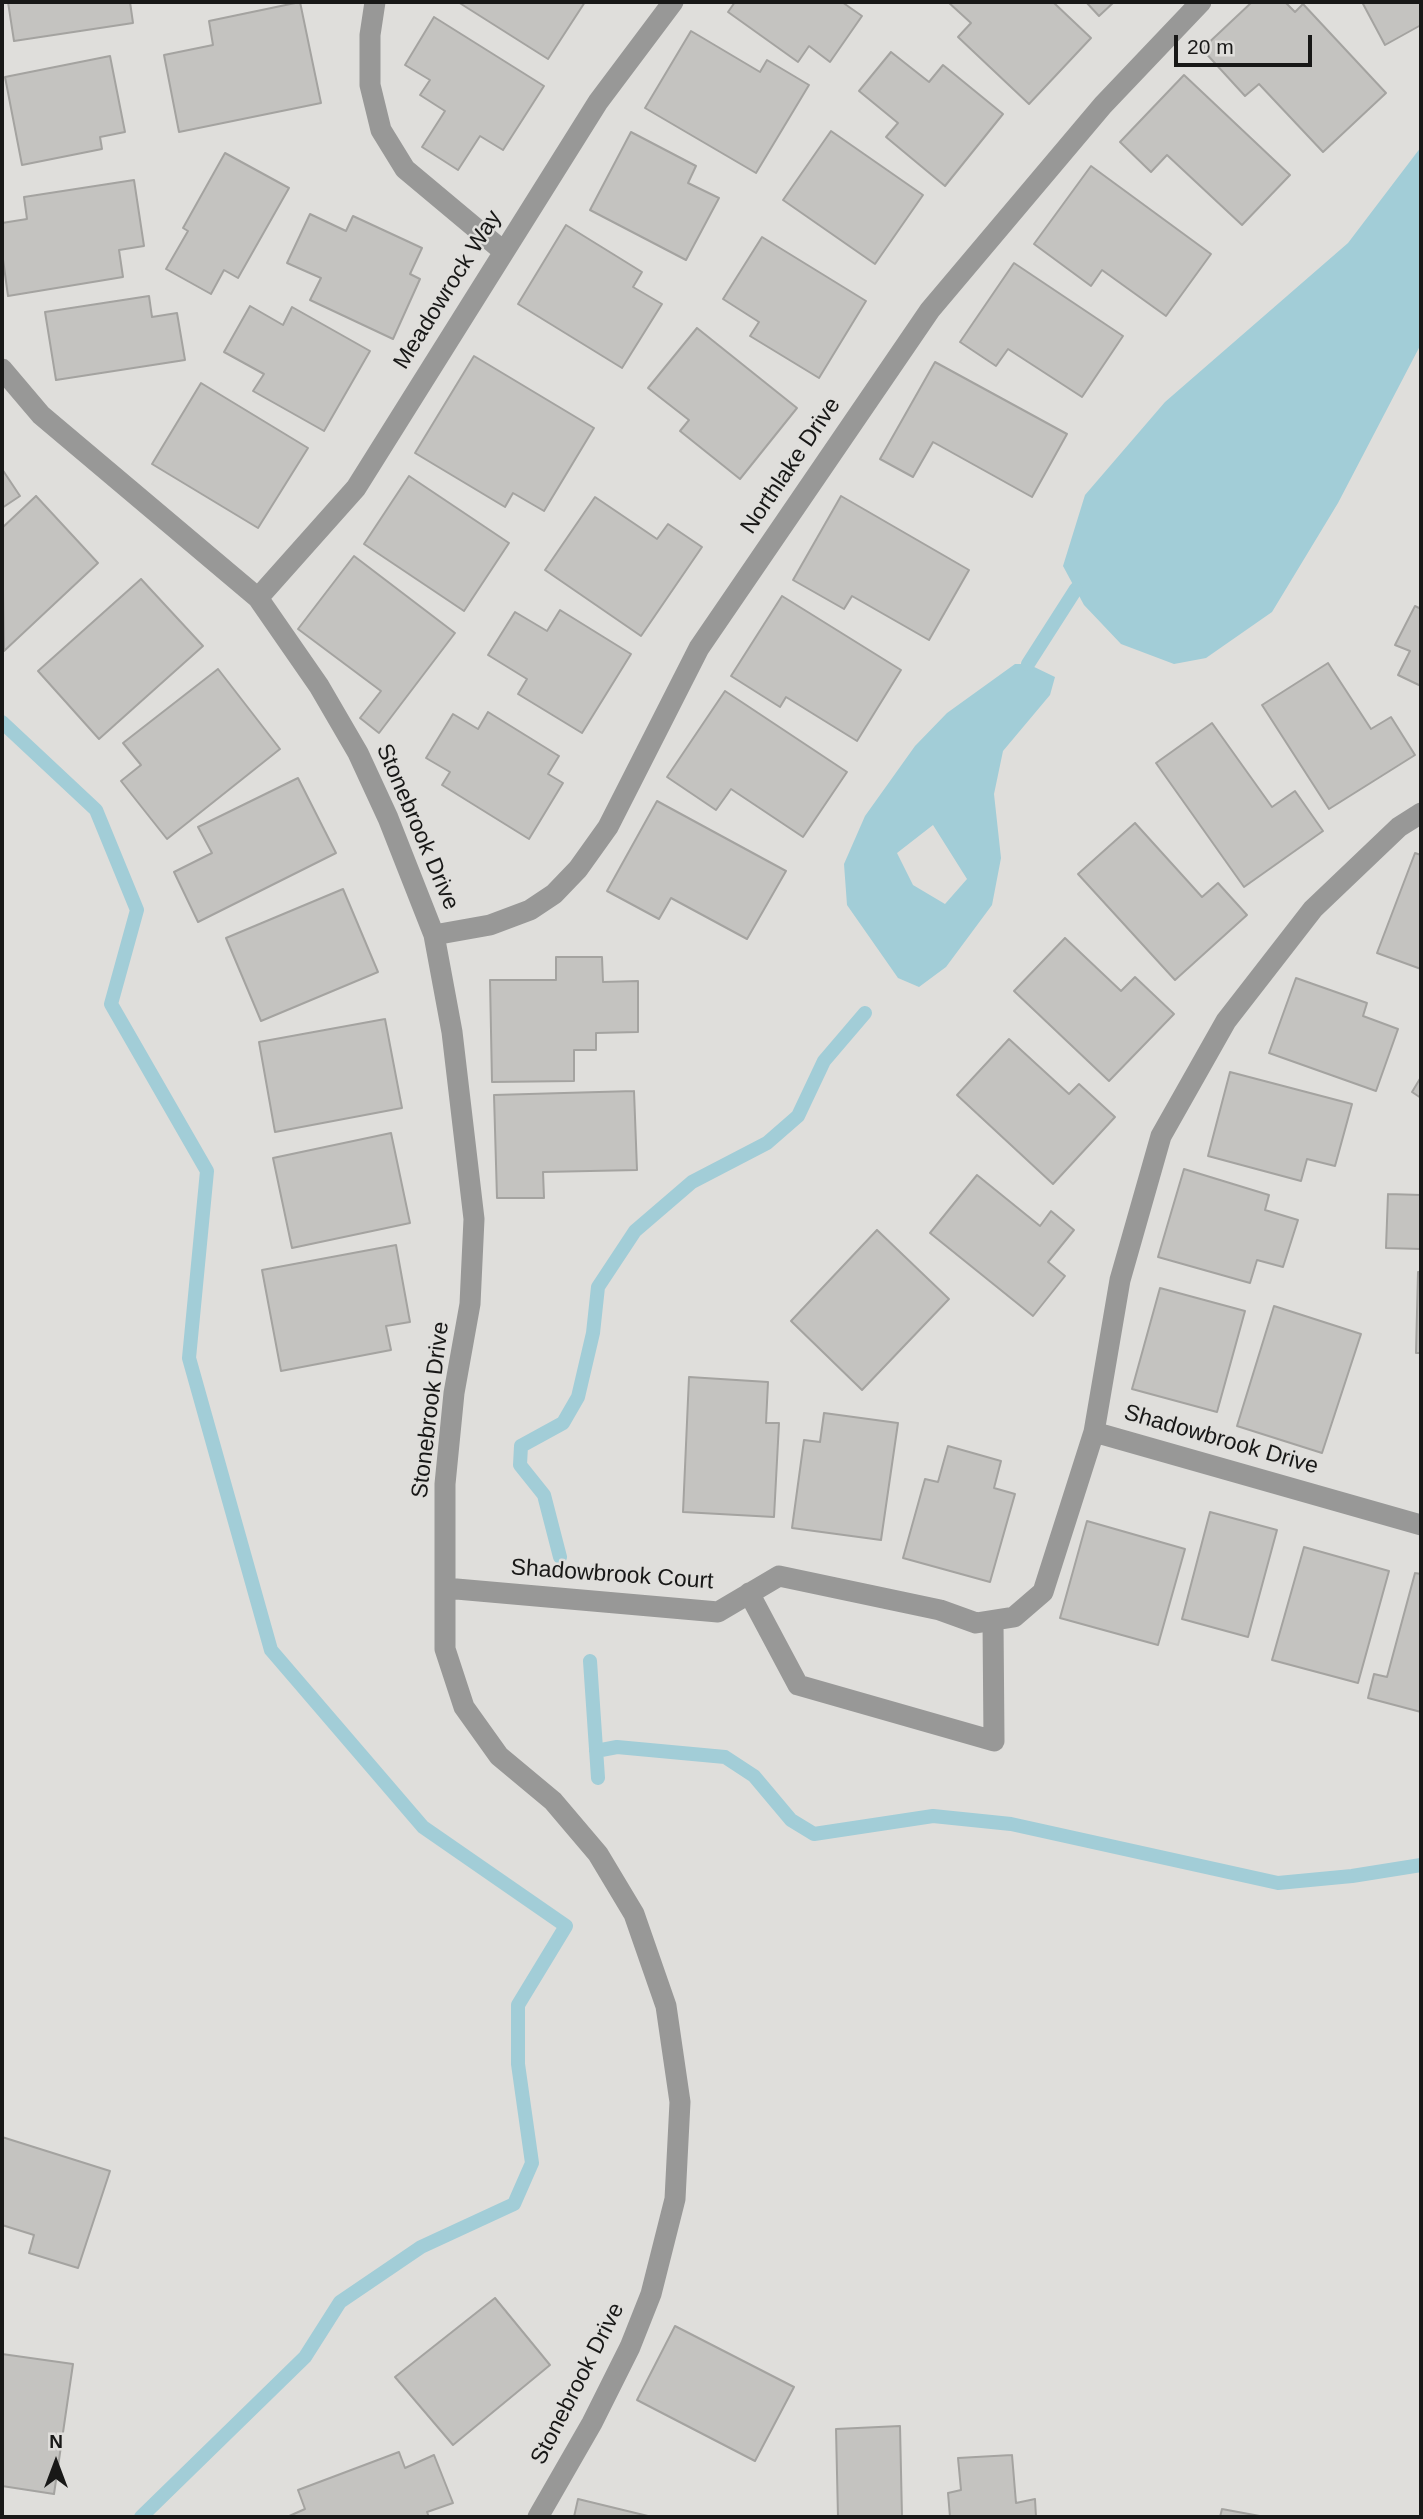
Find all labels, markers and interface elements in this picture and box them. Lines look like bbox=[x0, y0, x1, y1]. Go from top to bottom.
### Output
scale bar bbox=[1178, 21, 1316, 65]
text: 20 m bbox=[1187, 35, 1234, 58]
street label: Meadowrock Way bbox=[388, 206, 508, 374]
street label: Northlake Drive bbox=[735, 393, 847, 539]
street label: Stonebrook Drive bbox=[370, 740, 464, 914]
street label: Stonebrook Drive bbox=[406, 1320, 456, 1500]
street label: Shadowbrook Drive bbox=[1121, 1399, 1321, 1481]
street label: Shadowbrook Court bbox=[510, 1554, 714, 1596]
street label: Stonebrook Drive bbox=[525, 2299, 631, 2469]
north arrow bbox=[21, 2428, 91, 2498]
text: N bbox=[49, 2431, 63, 2452]

